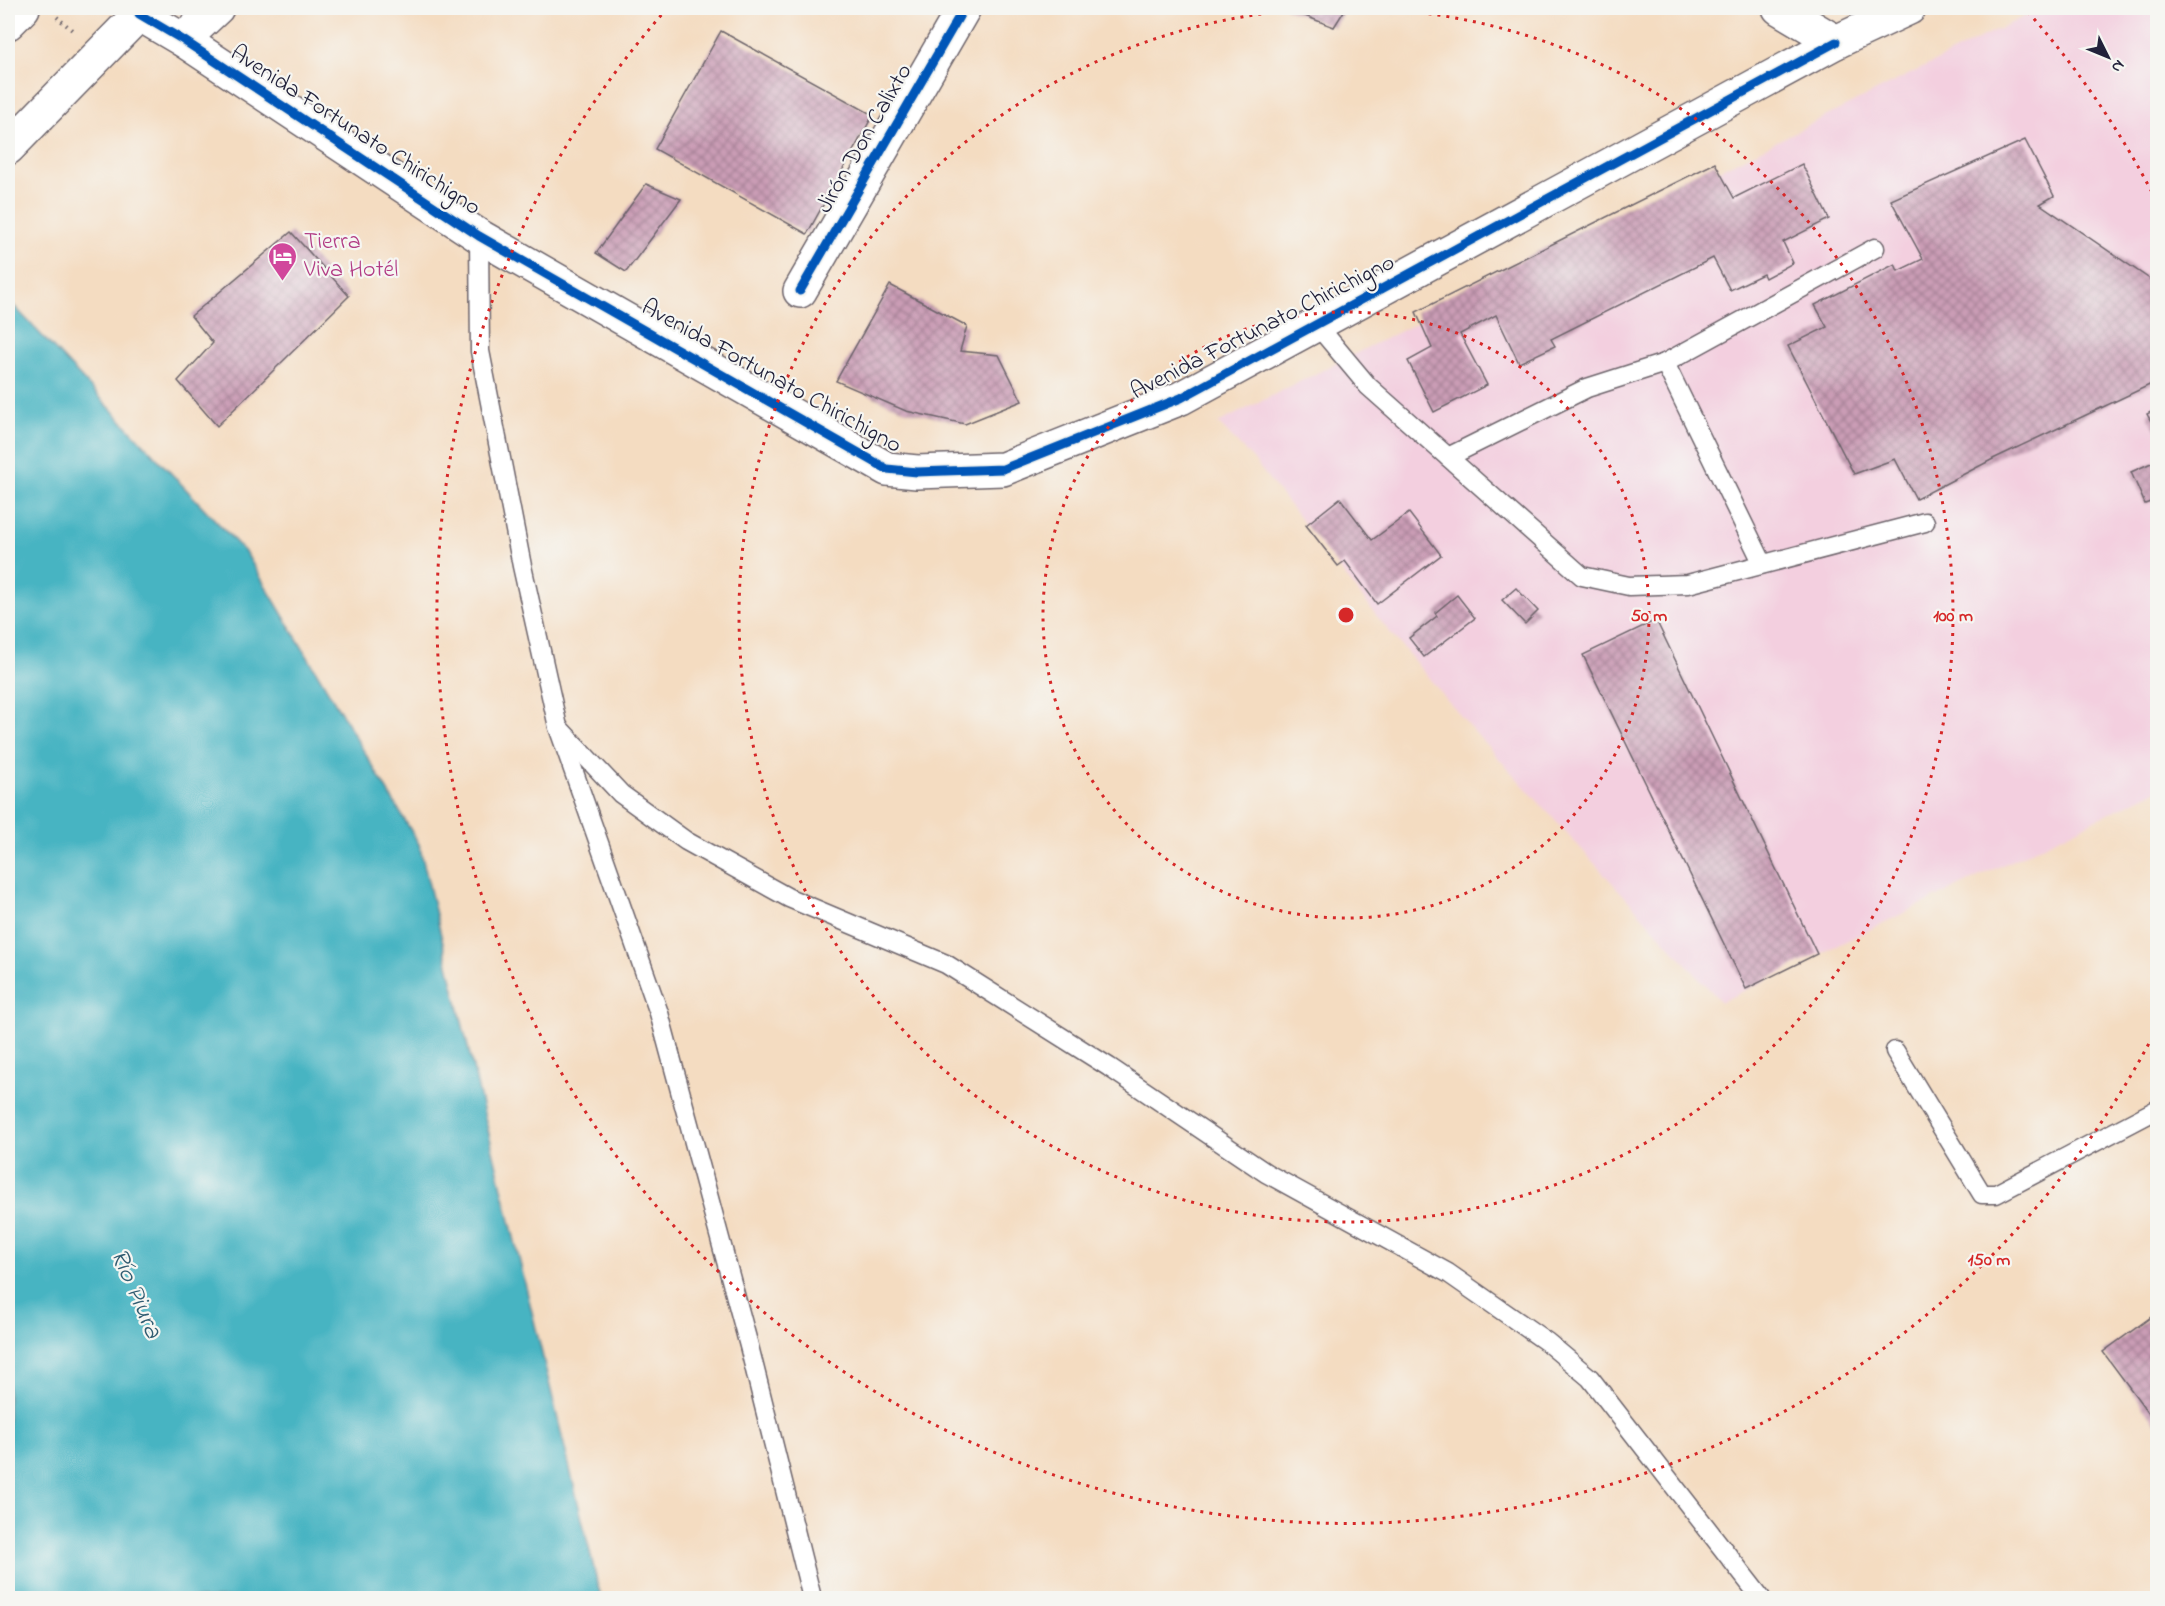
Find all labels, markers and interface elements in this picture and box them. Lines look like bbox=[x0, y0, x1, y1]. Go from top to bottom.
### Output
north arrow bbox=[2078, 27, 2138, 87]
street label: Avenida Fortunato Chirichigno bbox=[223, 37, 487, 225]
text: N bbox=[2105, 54, 2130, 78]
street label: Jirón Don Calixto bbox=[808, 58, 922, 220]
place label: Tierra Viva Hotél bbox=[303, 225, 398, 288]
hotel icon: Tierra Viva Hotél bbox=[267, 240, 299, 282]
street label: Avenida Fortunato Chirichigno bbox=[1125, 246, 1401, 410]
street label: Avenida Fortunato Chirichigno bbox=[635, 291, 907, 463]
text: 50 m bbox=[1631, 604, 1667, 630]
text: 100 m bbox=[1933, 604, 1973, 630]
centre of rings bbox=[1336, 605, 1356, 625]
water label: Río Piura bbox=[99, 1243, 171, 1346]
text: 150 m bbox=[1968, 1248, 2010, 1274]

